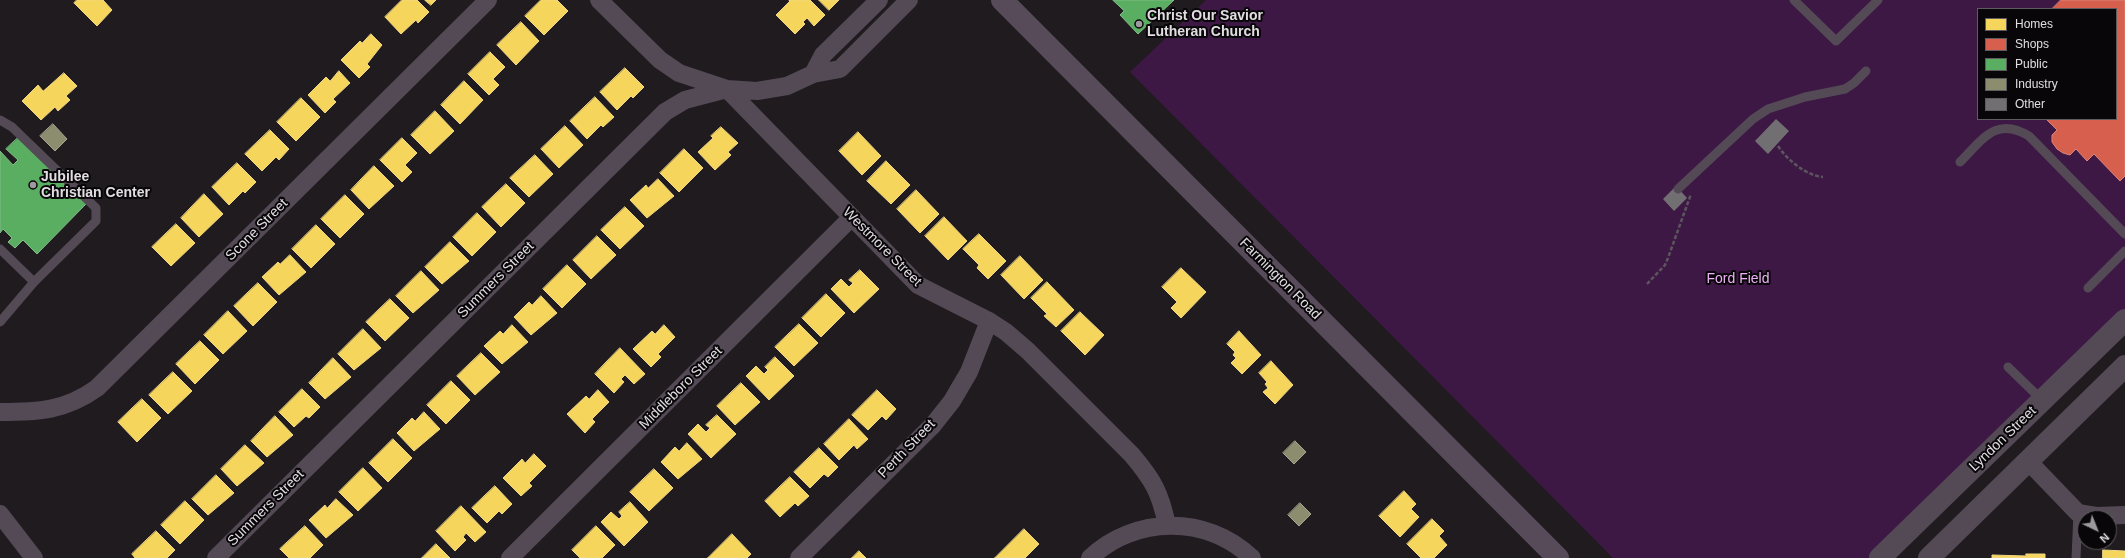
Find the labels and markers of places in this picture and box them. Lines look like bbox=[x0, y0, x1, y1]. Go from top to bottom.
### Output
place label: Christ Our Savior Lutheran Church bbox=[1147, 8, 1263, 40]
marker: Christ Our Savior Lutheran Church bbox=[1134, 19, 1144, 29]
place label: Jubilee Christian Center bbox=[41, 169, 150, 202]
marker: Jubilee Christian Center bbox=[28, 180, 38, 190]

